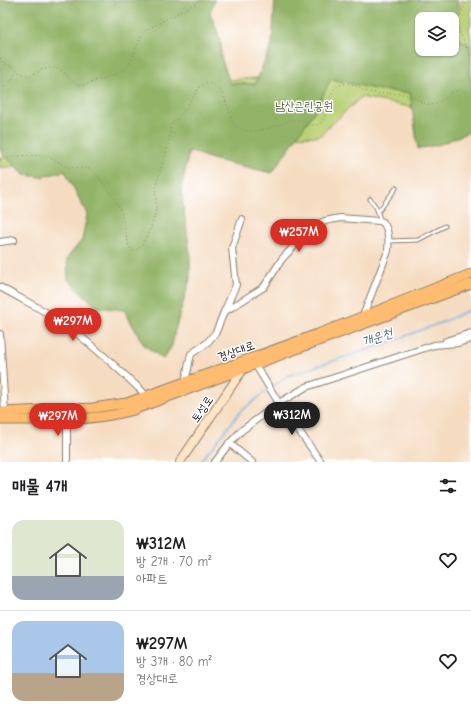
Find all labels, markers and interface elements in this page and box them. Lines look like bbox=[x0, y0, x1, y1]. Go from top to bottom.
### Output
map controls bbox=[415, 12, 459, 56]
button: layers bbox=[415, 12, 459, 56]
park label: 남산근린공원 bbox=[275, 99, 333, 113]
pin: ₩257M bbox=[271, 219, 327, 253]
text: ₩257M bbox=[279, 224, 319, 239]
pin: ₩297M bbox=[45, 308, 101, 342]
text: ₩297M bbox=[53, 313, 93, 328]
water label: 개운천 bbox=[360, 324, 396, 349]
street label: 경상대로 bbox=[215, 338, 257, 364]
street label: 토성로 bbox=[188, 393, 216, 425]
pin: ₩312M bbox=[264, 402, 320, 436]
pin: ₩297M bbox=[30, 403, 86, 437]
text: ₩312M bbox=[273, 407, 311, 422]
text: ₩297M bbox=[38, 408, 78, 423]
icon: filters bbox=[437, 475, 459, 497]
text: 매물 4개 bbox=[12, 477, 67, 496]
text: ₩312M bbox=[136, 534, 186, 553]
icon: home bbox=[44, 536, 92, 584]
icon: heart bbox=[437, 549, 459, 571]
text: 방 2개 · 70 m² bbox=[136, 554, 211, 569]
text: 아파트 bbox=[136, 571, 167, 586]
text: ₩297M bbox=[136, 634, 187, 653]
icon: home bbox=[44, 637, 92, 685]
icon: heart bbox=[437, 650, 459, 672]
text: 방 3개 · 80 m² bbox=[136, 654, 212, 669]
text: 경상대로 bbox=[136, 671, 178, 686]

